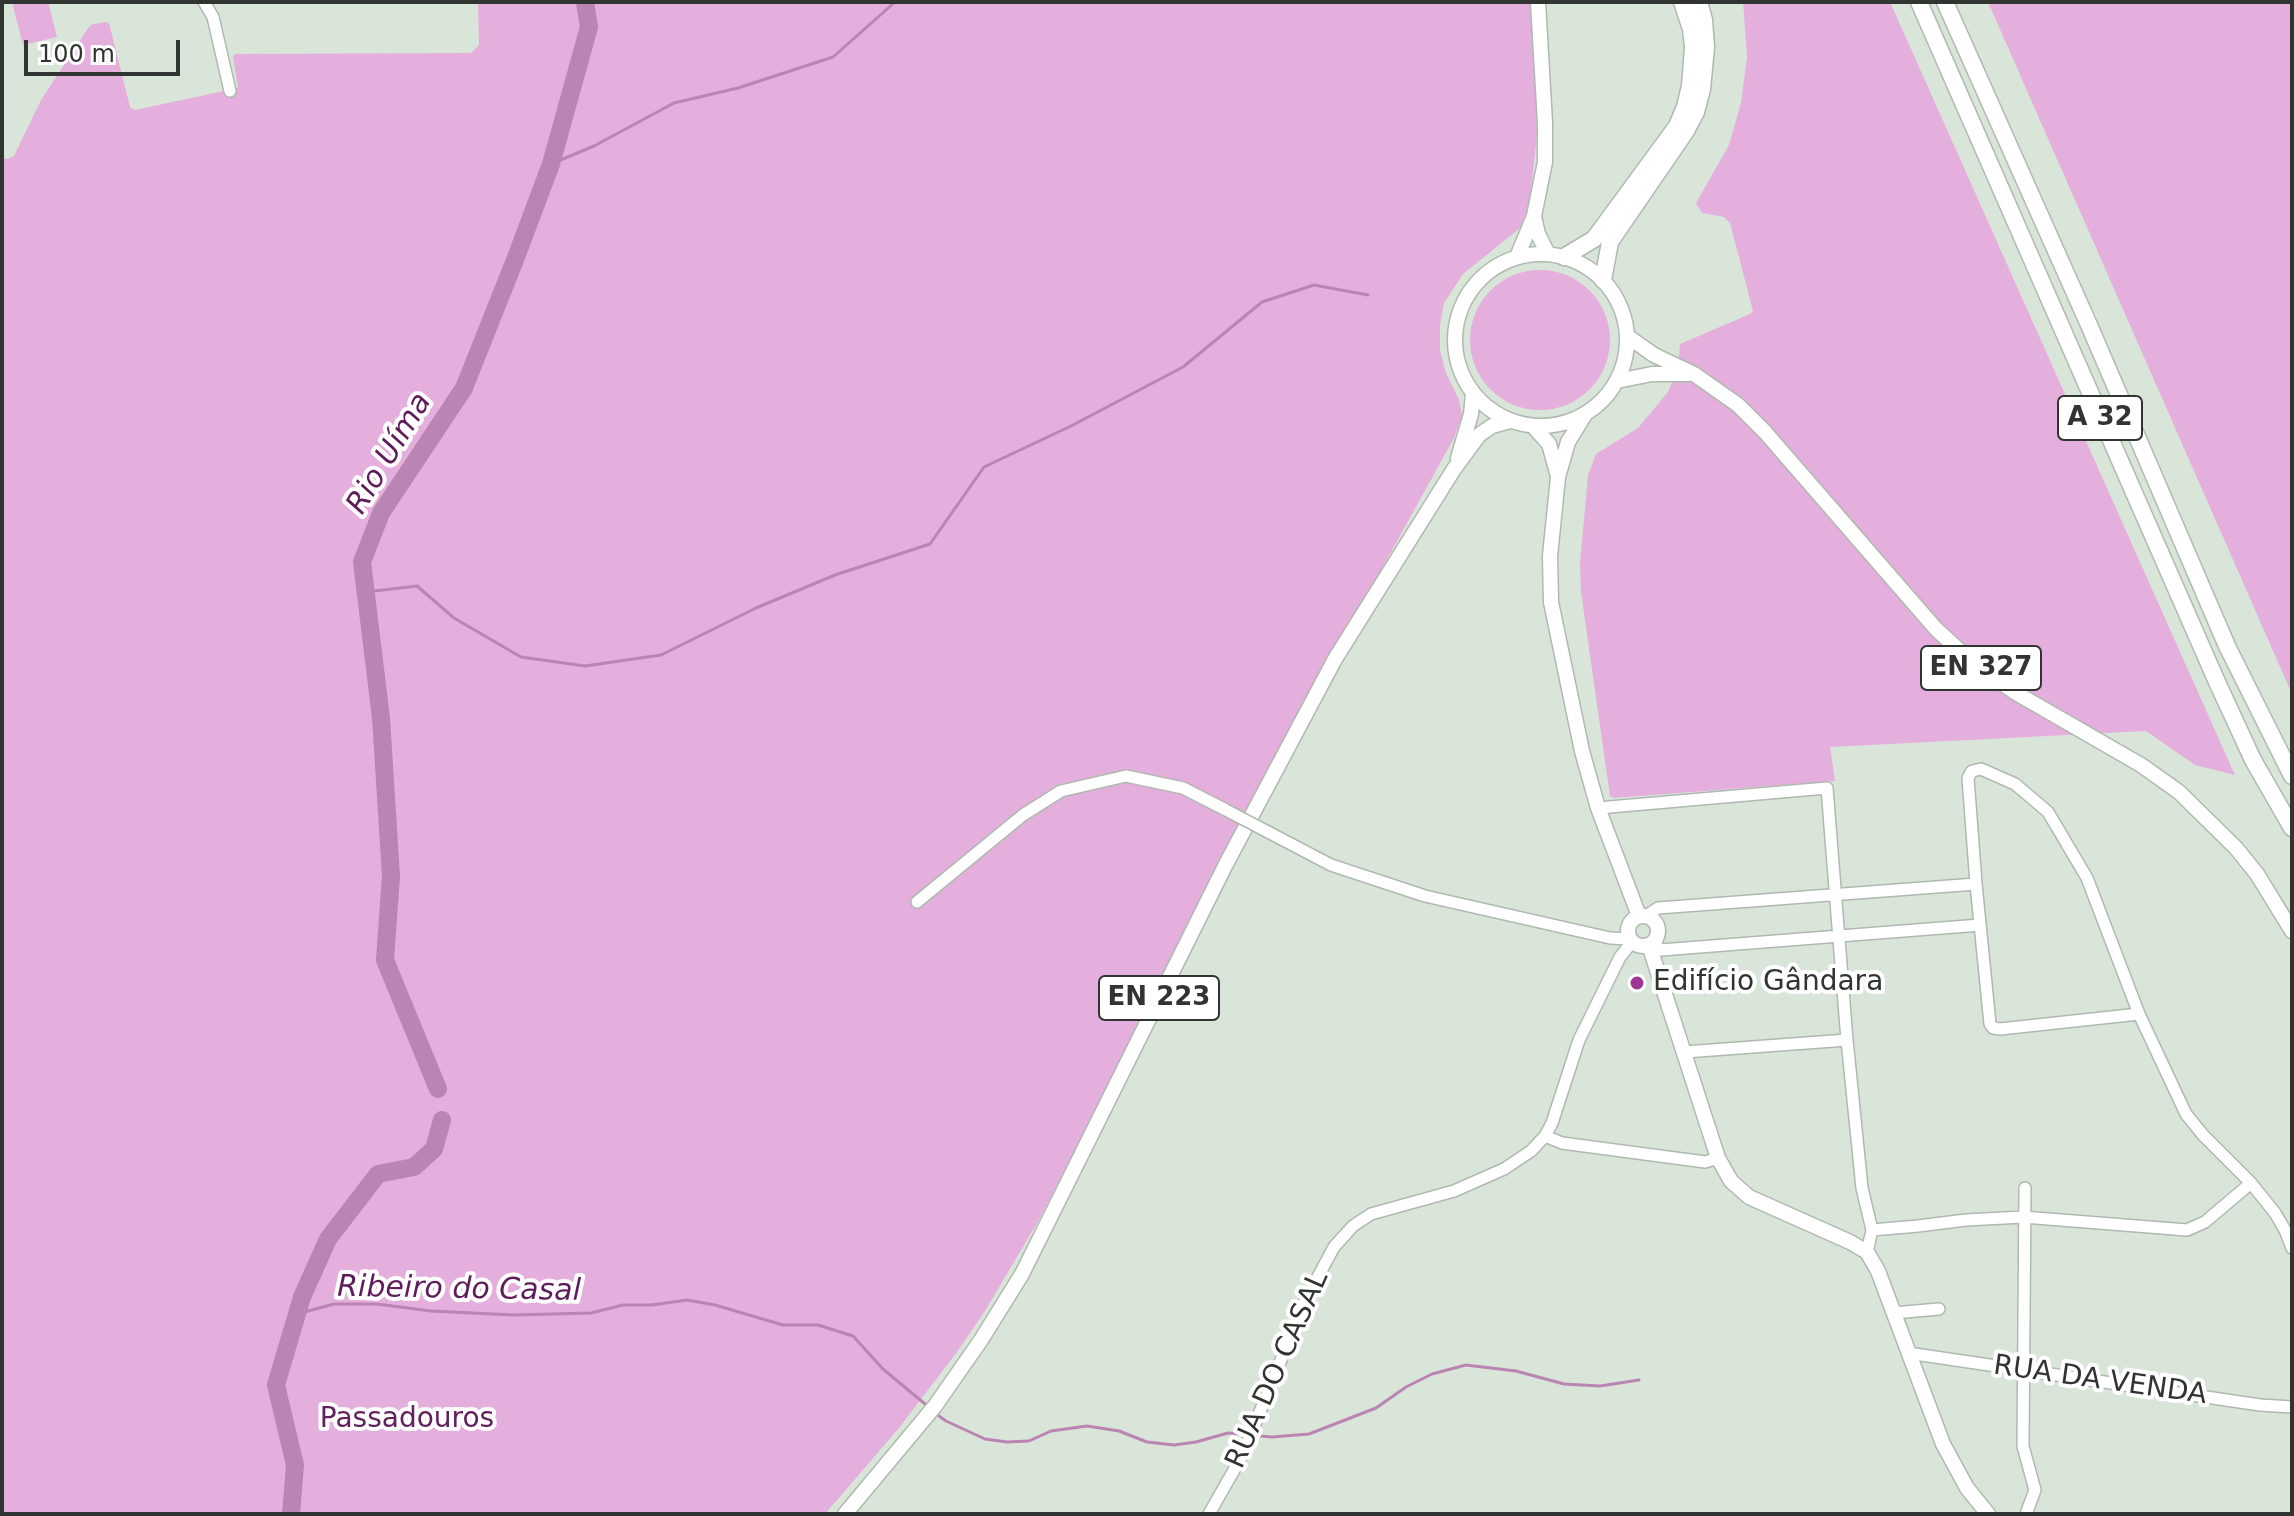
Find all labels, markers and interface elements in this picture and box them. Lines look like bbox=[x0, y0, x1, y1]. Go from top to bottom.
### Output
scale bar bbox=[28, 24, 184, 74]
text: 100 m bbox=[38, 40, 115, 68]
water label: Rio Uíma bbox=[340, 387, 440, 521]
road number: A 32 bbox=[2058, 396, 2142, 440]
road number: EN 327 bbox=[1921, 646, 2041, 690]
place label: Edifício Gândara bbox=[1653, 966, 1883, 1000]
marker: Edifício Gândara bbox=[1628, 974, 1646, 992]
road number: EN 223 bbox=[1099, 976, 1219, 1020]
street label: RUA DO CASAL bbox=[1219, 1266, 1337, 1474]
water label: Ribeiro do Casal bbox=[337, 1270, 581, 1310]
street label: RUA DA VENDA bbox=[1991, 1349, 2209, 1413]
park label: Passadouros bbox=[320, 1403, 494, 1437]

